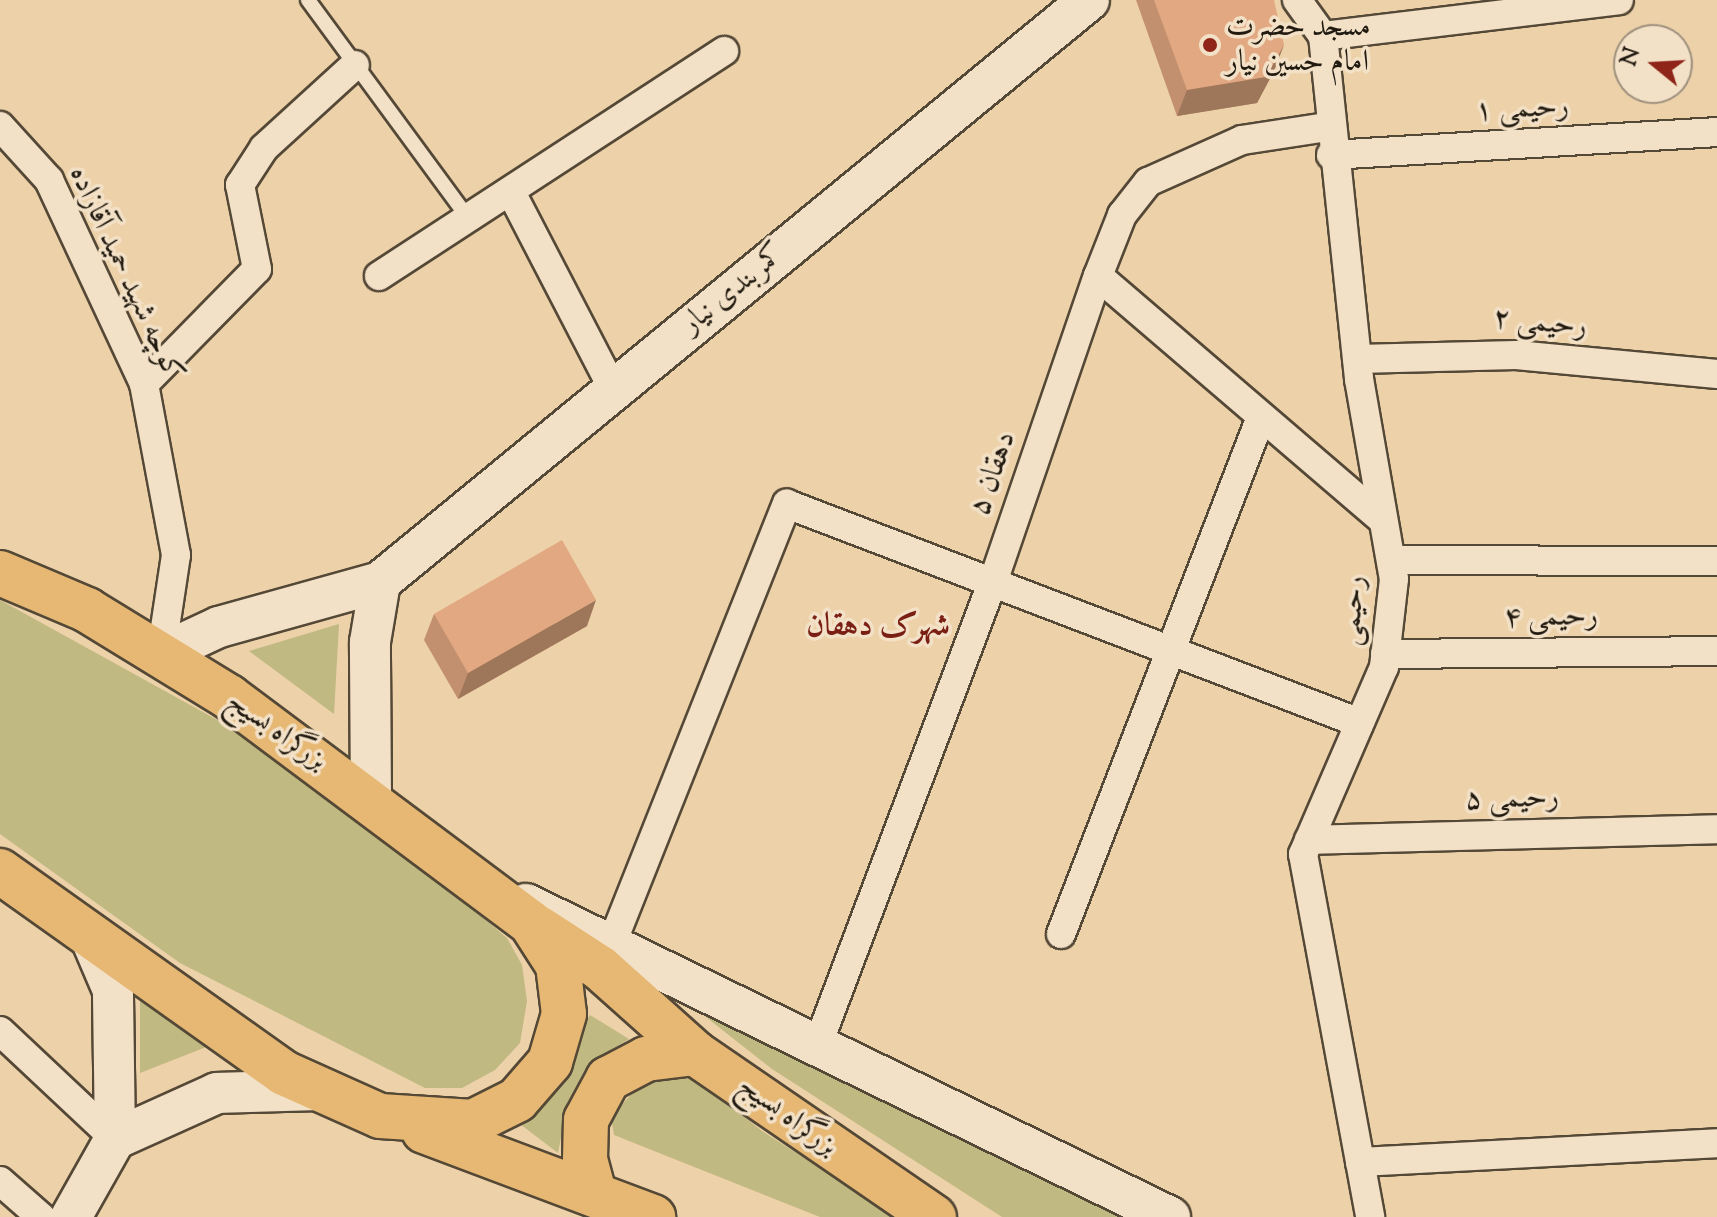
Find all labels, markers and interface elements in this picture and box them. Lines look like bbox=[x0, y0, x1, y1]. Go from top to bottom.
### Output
place label: مسجد حضرت امام حسین نیار bbox=[1226, 10, 1371, 80]
north arrow bbox=[1613, 24, 1693, 104]
marker: مسجد حضرت امام حسین نیار bbox=[1201, 36, 1219, 54]
text: N bbox=[1614, 44, 1650, 70]
street label: رحیمی ۱ bbox=[1474, 90, 1570, 130]
street label: کوچه شهید حمید آقازاده bbox=[59, 161, 191, 387]
street label: کمربندی نیار bbox=[675, 237, 793, 343]
street label: رحیمی ۲ bbox=[1491, 302, 1589, 346]
street label: دهقان ۵ bbox=[963, 427, 1025, 521]
street label: رحیمی bbox=[1334, 575, 1374, 647]
street label: رحیمی ۴ bbox=[1504, 599, 1598, 637]
district label: شهرک دهقان bbox=[806, 608, 950, 646]
street label: بزرگراه بسیج bbox=[219, 684, 333, 780]
street label: رحیمی ۵ bbox=[1464, 780, 1560, 820]
street label: بزرگراه بسیج bbox=[730, 1069, 844, 1165]

